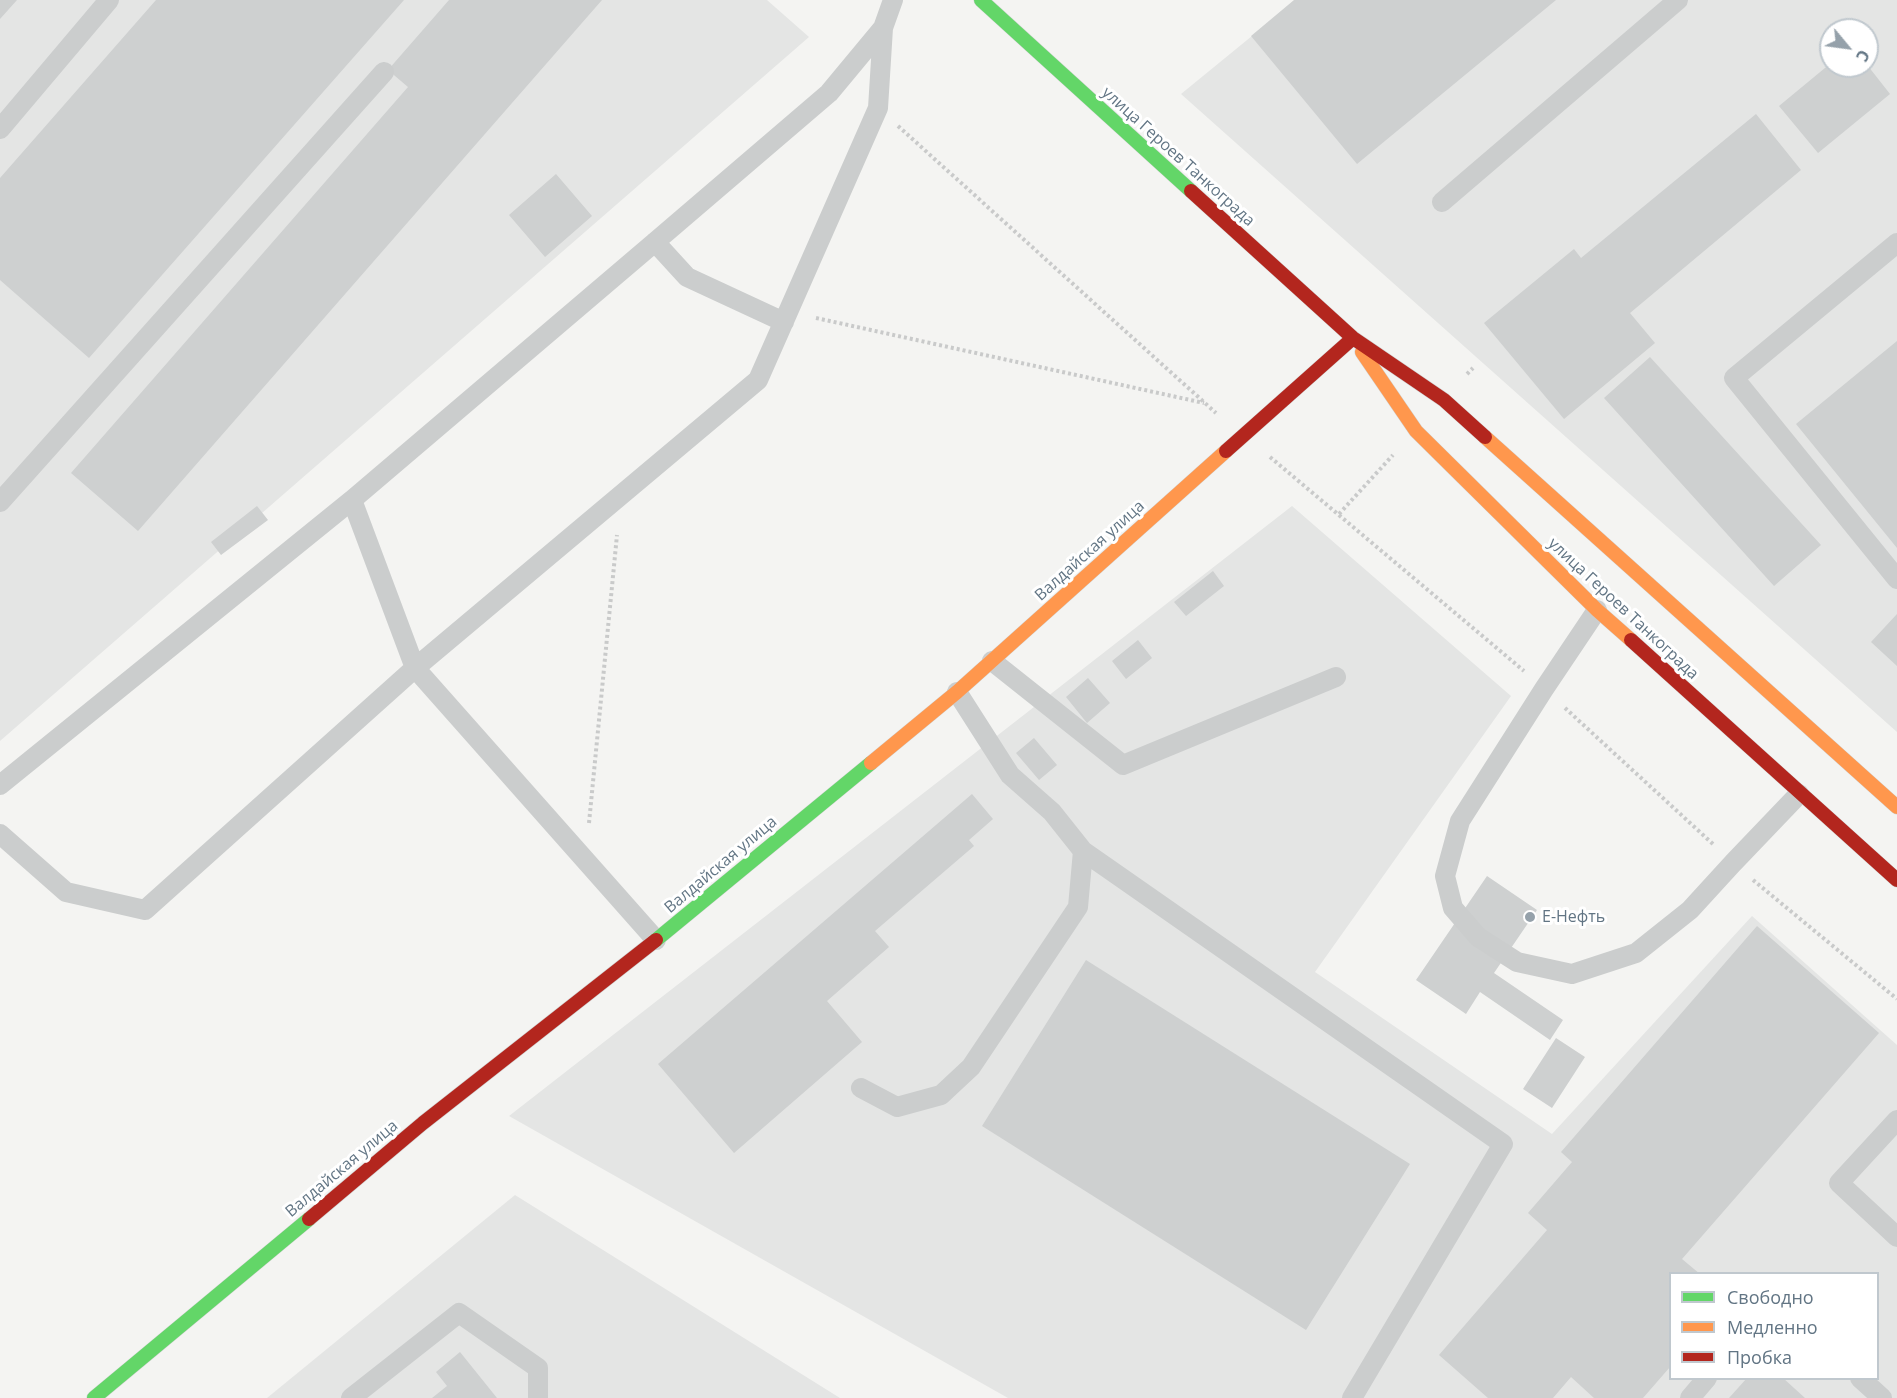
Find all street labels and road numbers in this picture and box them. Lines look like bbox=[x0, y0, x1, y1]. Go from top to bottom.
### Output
street label: улица Героев Танкограда bbox=[1098, 83, 1258, 231]
street label: Валдайская улица bbox=[1031, 497, 1149, 605]
street label: улица Героев Танкограда bbox=[1544, 534, 1702, 684]
street label: Валдайская улица bbox=[661, 812, 781, 918]
street label: Валдайская улица bbox=[282, 1116, 402, 1222]

